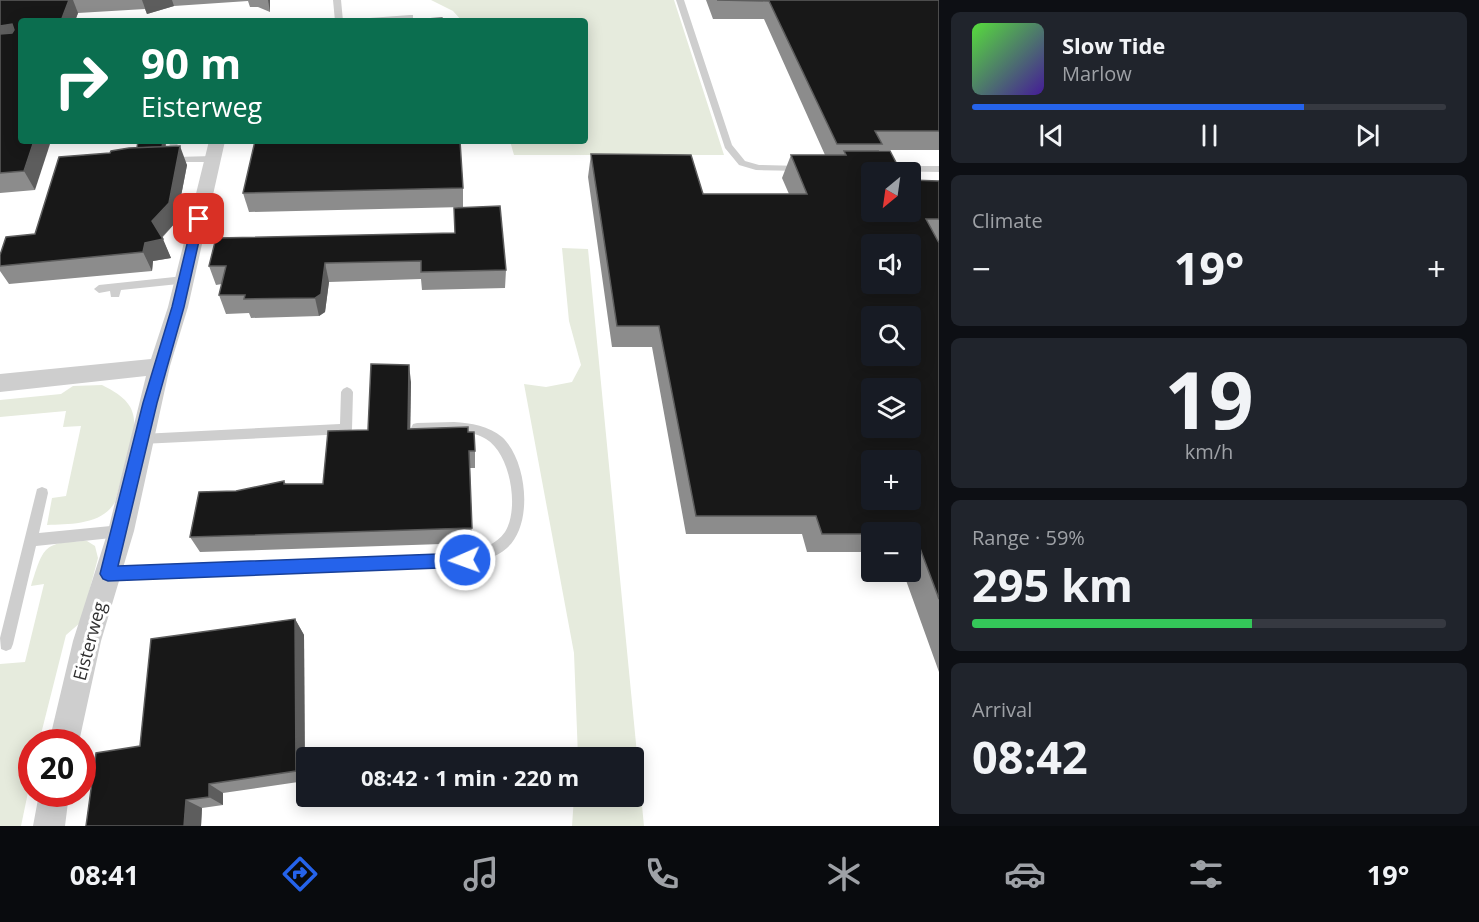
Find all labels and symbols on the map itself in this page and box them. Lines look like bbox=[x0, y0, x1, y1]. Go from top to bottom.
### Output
north arrow bbox=[861, 162, 921, 222]
pin bbox=[173, 193, 224, 244]
position arrow bbox=[433, 528, 497, 592]
street label: Eisterweg bbox=[67, 599, 111, 683]
speed limit sign: 20 bbox=[18, 729, 96, 807]

